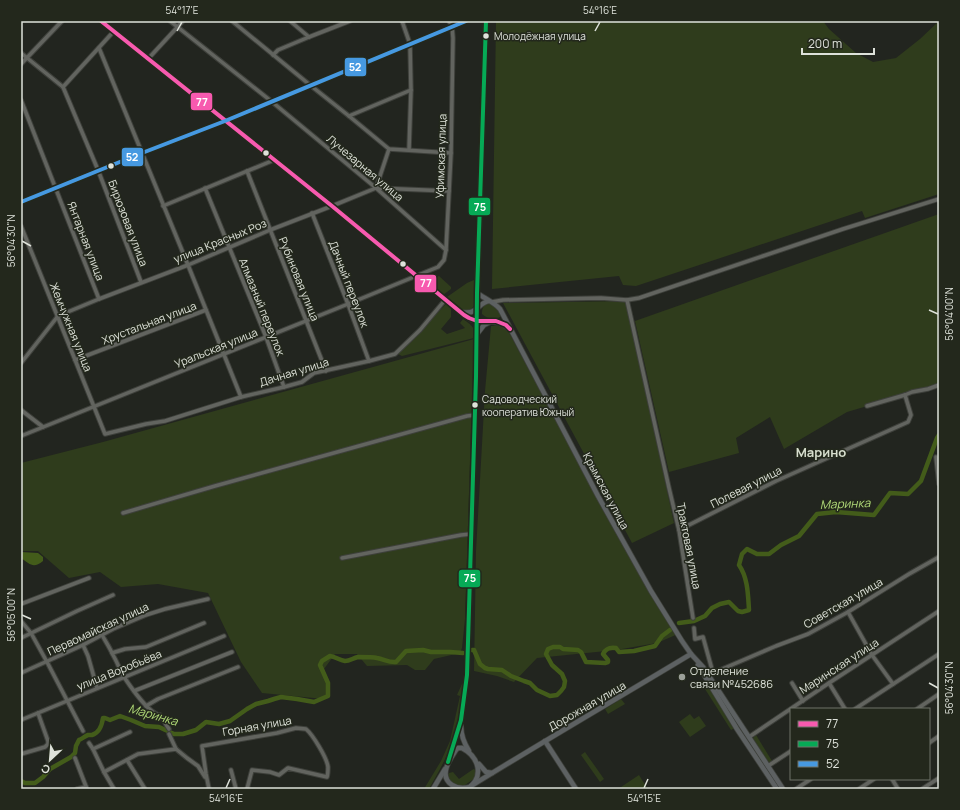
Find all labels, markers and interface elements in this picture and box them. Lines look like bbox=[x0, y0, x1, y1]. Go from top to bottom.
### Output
text: 54°17'E bbox=[166, 3, 199, 17]
text: 54°16'E bbox=[583, 3, 617, 17]
place label: Молодёжная улица bbox=[494, 29, 586, 43]
scale bar bbox=[802, 30, 874, 56]
marker: Молодёжная улица bbox=[481, 31, 491, 41]
text: 200 m bbox=[808, 35, 842, 52]
line badge: 52 bbox=[344, 57, 367, 77]
text: 52 bbox=[349, 59, 361, 74]
line badge: 77 bbox=[190, 92, 213, 111]
text: 77 bbox=[196, 94, 208, 109]
street label: Уфимская улица bbox=[432, 113, 449, 199]
street label: Лучезарная улица bbox=[324, 131, 407, 204]
line badge: 52 bbox=[121, 147, 144, 167]
unlabelled marker bbox=[261, 148, 271, 158]
text: 52 bbox=[126, 149, 138, 164]
unlabelled marker bbox=[106, 161, 116, 171]
street label: Бирюзовая улица bbox=[105, 177, 152, 268]
line badge: 75 bbox=[468, 197, 491, 216]
street label: Янтарная улица bbox=[65, 199, 108, 282]
text: 75 bbox=[474, 199, 486, 214]
text: 56°04'30"N bbox=[4, 214, 18, 267]
street label: улица Красных Роз bbox=[171, 215, 269, 266]
street label: Рубиновая улица bbox=[276, 235, 323, 323]
street label: Дачный переулок bbox=[326, 238, 373, 330]
street label: Алмазный переулок bbox=[236, 256, 289, 358]
unlabelled marker bbox=[398, 259, 408, 269]
line badge: 77 bbox=[414, 274, 437, 293]
text: 77 bbox=[420, 275, 432, 290]
street label: Жемчужная улица bbox=[47, 280, 96, 374]
text: 56°04'00"N bbox=[942, 287, 956, 341]
street label: Хрустальная улица bbox=[99, 298, 198, 347]
street label: Уральская улица bbox=[172, 324, 260, 371]
street label: Дачная улица bbox=[257, 354, 331, 389]
place label: Садоводческий кооператив Южный bbox=[482, 392, 574, 419]
marker: Садоводческий кооператив Южный bbox=[470, 400, 480, 410]
district label: Марино bbox=[796, 443, 846, 461]
street label: Крымская улица bbox=[580, 450, 633, 532]
street label: Полевая улица bbox=[708, 462, 784, 511]
water label: Маринка bbox=[819, 494, 872, 513]
street label: Трактовая улица bbox=[674, 502, 705, 590]
line badge: 75 bbox=[458, 569, 481, 588]
text: 75 bbox=[464, 570, 476, 585]
street label: Советская улица bbox=[800, 574, 885, 631]
text: 56°05'00"N bbox=[4, 588, 18, 642]
street label: Первомайская улица bbox=[45, 599, 151, 659]
street label: Маринская улица bbox=[796, 634, 881, 697]
street label: улица Воробьёва bbox=[74, 646, 163, 693]
text: 56°04'30"N bbox=[942, 661, 956, 714]
place label: Отделение связи №452686 bbox=[690, 663, 773, 691]
marker: Отделение связи №452686 bbox=[677, 672, 687, 682]
street label: Дорожная улица bbox=[545, 677, 628, 734]
water label: Маринка bbox=[127, 699, 181, 730]
legend bbox=[790, 708, 930, 780]
street label: Горная улица bbox=[221, 712, 293, 739]
text: 77 bbox=[826, 715, 838, 732]
text: 75 bbox=[826, 735, 839, 752]
north arrow bbox=[30, 740, 70, 780]
text: 52 bbox=[826, 755, 840, 772]
text: С bbox=[38, 761, 52, 778]
text: 54°16'E bbox=[209, 791, 243, 805]
text: 54°15'E bbox=[627, 791, 661, 805]

